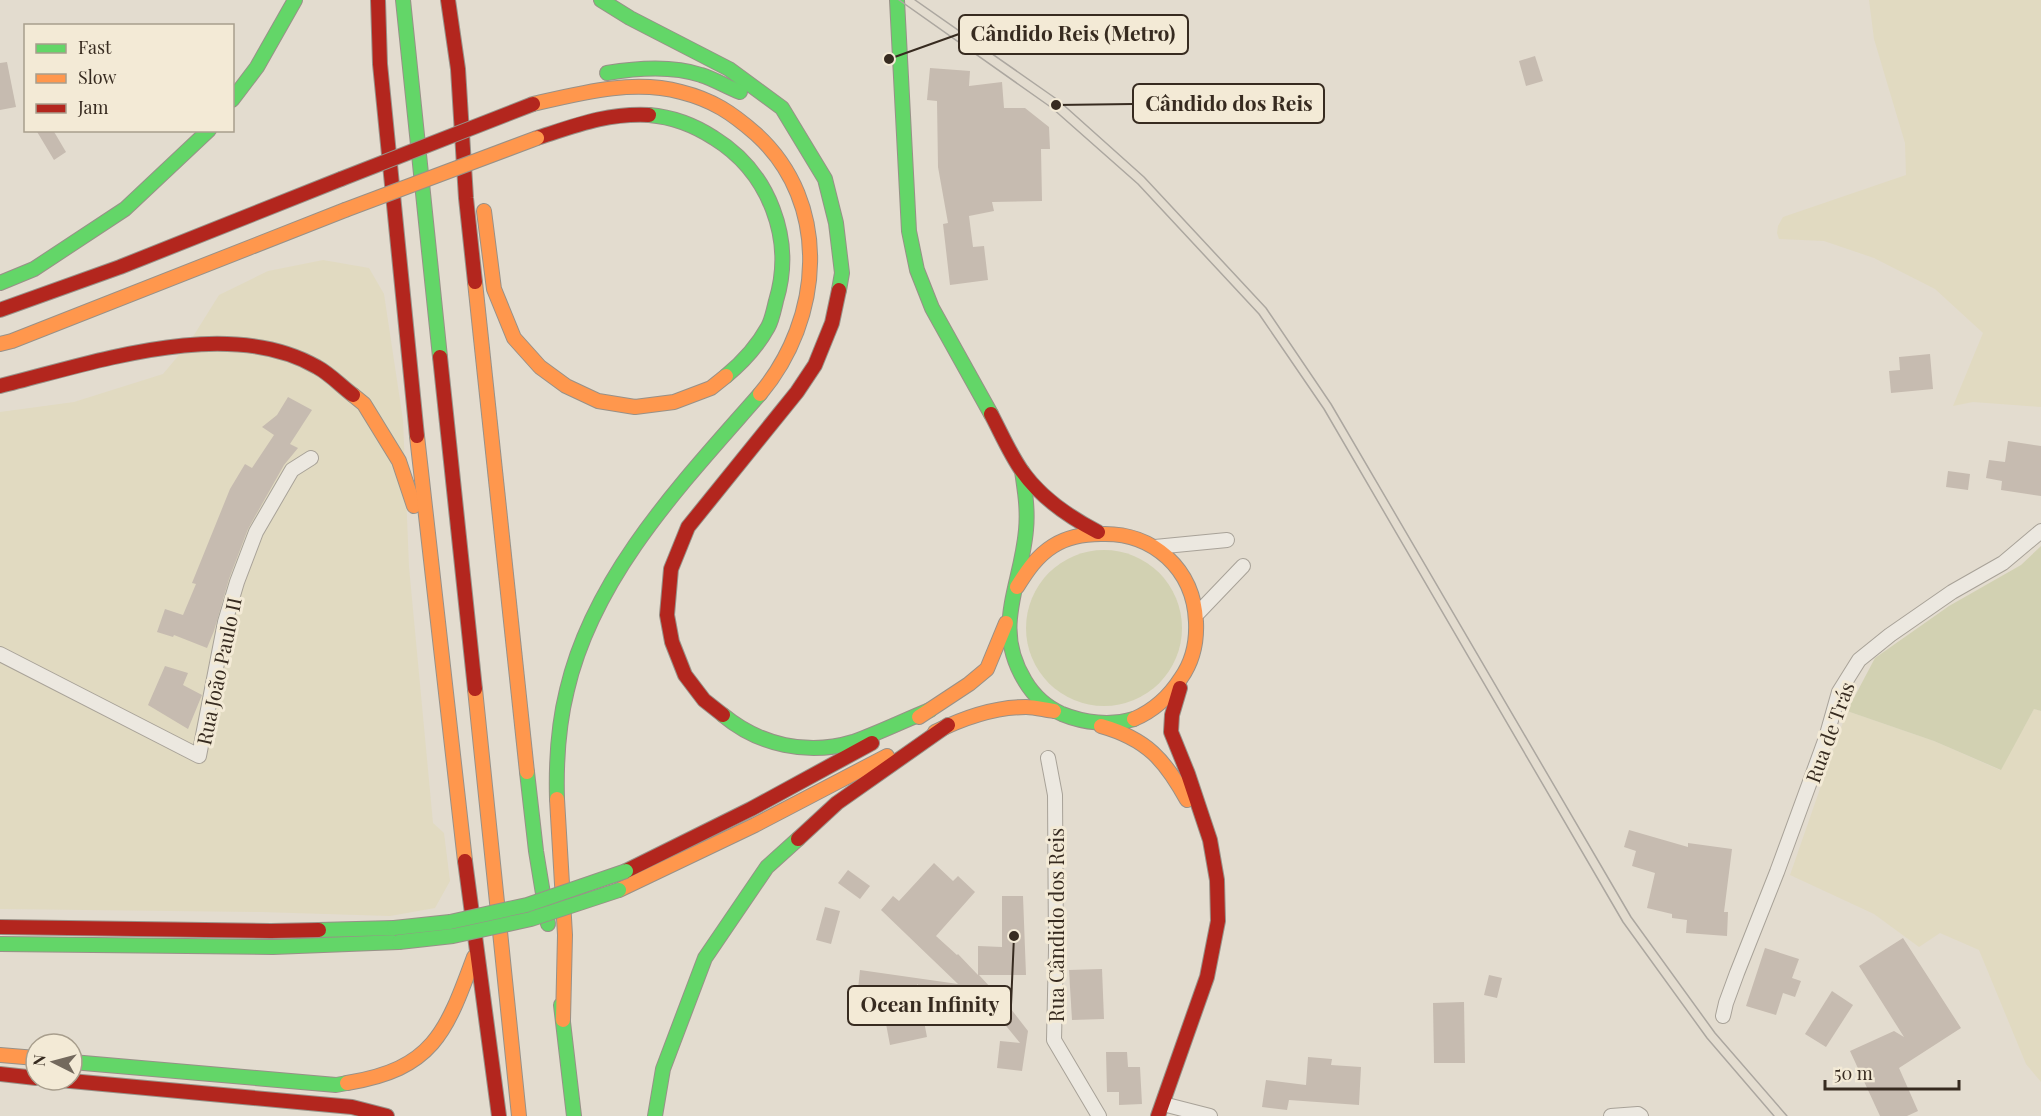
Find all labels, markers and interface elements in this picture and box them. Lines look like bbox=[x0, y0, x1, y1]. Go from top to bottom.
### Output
callout: Cândido Reis (Metro) bbox=[959, 15, 1188, 54]
text: Cândido Reis (Metro) bbox=[971, 18, 1175, 46]
legend bbox=[24, 24, 234, 132]
text: Fast bbox=[78, 35, 112, 59]
text: Slow bbox=[78, 65, 116, 89]
callout: Cândido dos Reis bbox=[1133, 84, 1324, 123]
text: Cândido dos Reis bbox=[1145, 88, 1313, 116]
text: Jam bbox=[77, 95, 108, 119]
street label: Rua João Paulo II bbox=[189, 595, 247, 747]
street label: Rua de Trás bbox=[1798, 678, 1860, 786]
street label: Rua Cândido dos Reis bbox=[1042, 828, 1069, 1022]
callout: Ocean Infinity bbox=[848, 986, 1011, 1025]
text: Ocean Infinity bbox=[861, 989, 999, 1017]
north arrow bbox=[24, 1032, 84, 1092]
text: N bbox=[28, 1053, 50, 1067]
scale bar bbox=[1825, 1053, 1958, 1091]
text: 50 m bbox=[1834, 1061, 1873, 1085]

